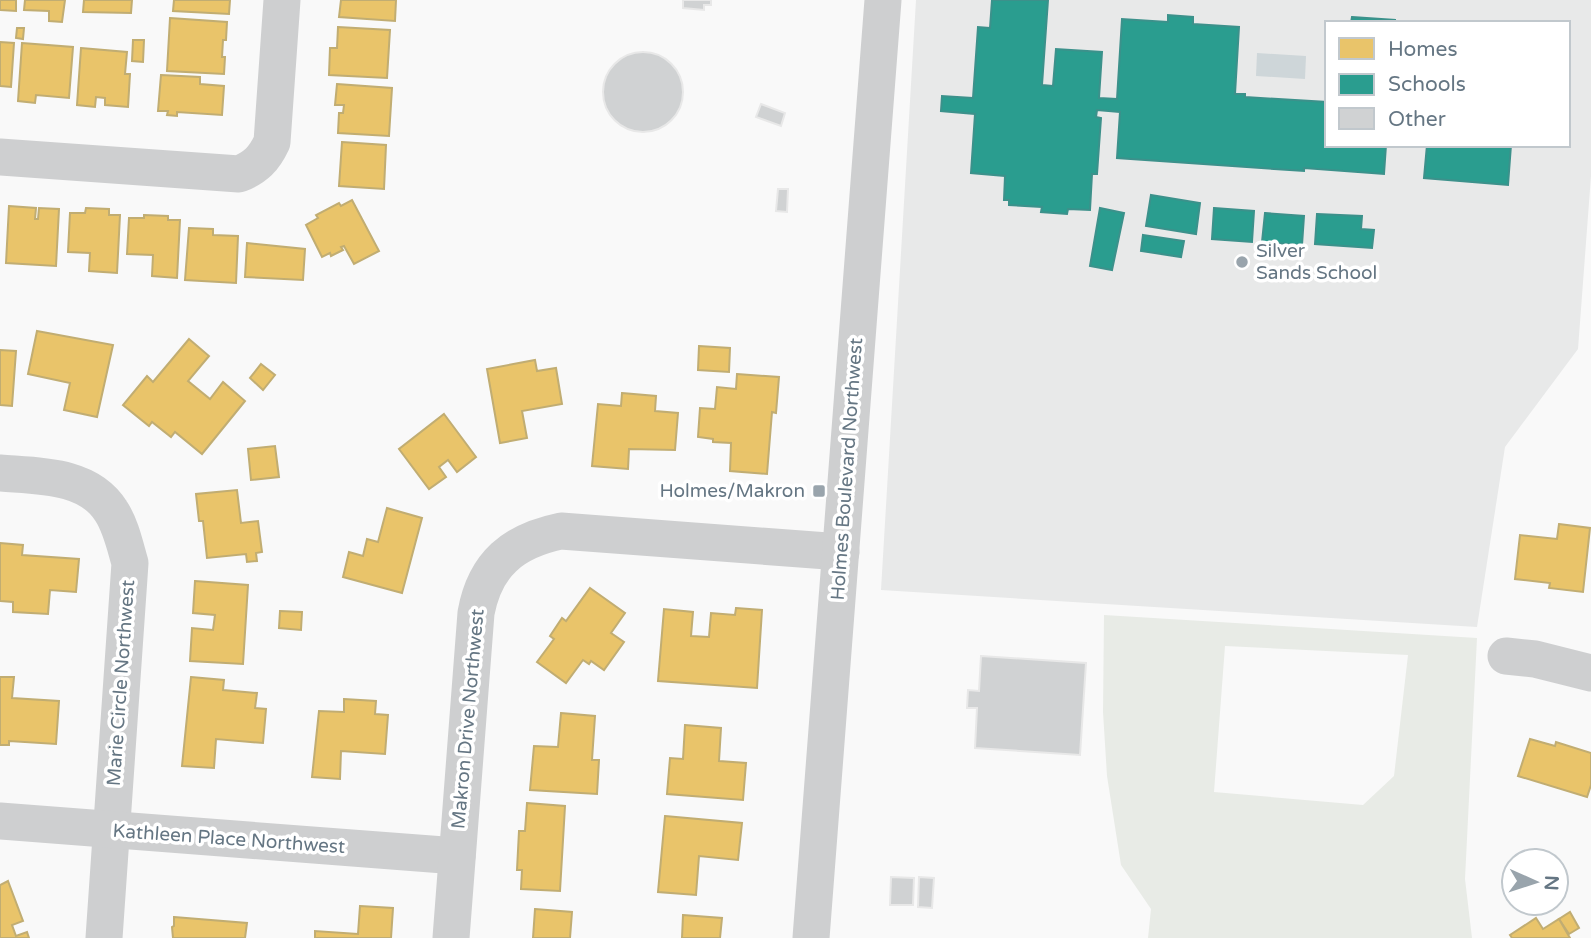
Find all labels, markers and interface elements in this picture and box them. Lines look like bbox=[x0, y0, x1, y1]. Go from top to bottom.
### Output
legend bbox=[1325, 21, 1570, 147]
text: Homes bbox=[1388, 37, 1458, 62]
text: Schools bbox=[1388, 72, 1466, 97]
text: Other bbox=[1388, 107, 1446, 132]
place label: Silver Sands School bbox=[1256, 240, 1377, 284]
marker: Silver Sands School bbox=[1234, 254, 1250, 270]
street label: Holmes Boulevard Northwest bbox=[827, 337, 867, 601]
place label: Holmes/Makron bbox=[659, 480, 805, 502]
marker: Holmes/Makron bbox=[811, 483, 827, 499]
street label: Marie Circle Northwest bbox=[103, 579, 139, 787]
street label: Makron Drive Northwest bbox=[447, 608, 489, 830]
street label: Kathleen Place Northwest bbox=[112, 820, 346, 858]
north arrow bbox=[1500, 847, 1570, 917]
text: N bbox=[1540, 875, 1562, 891]

